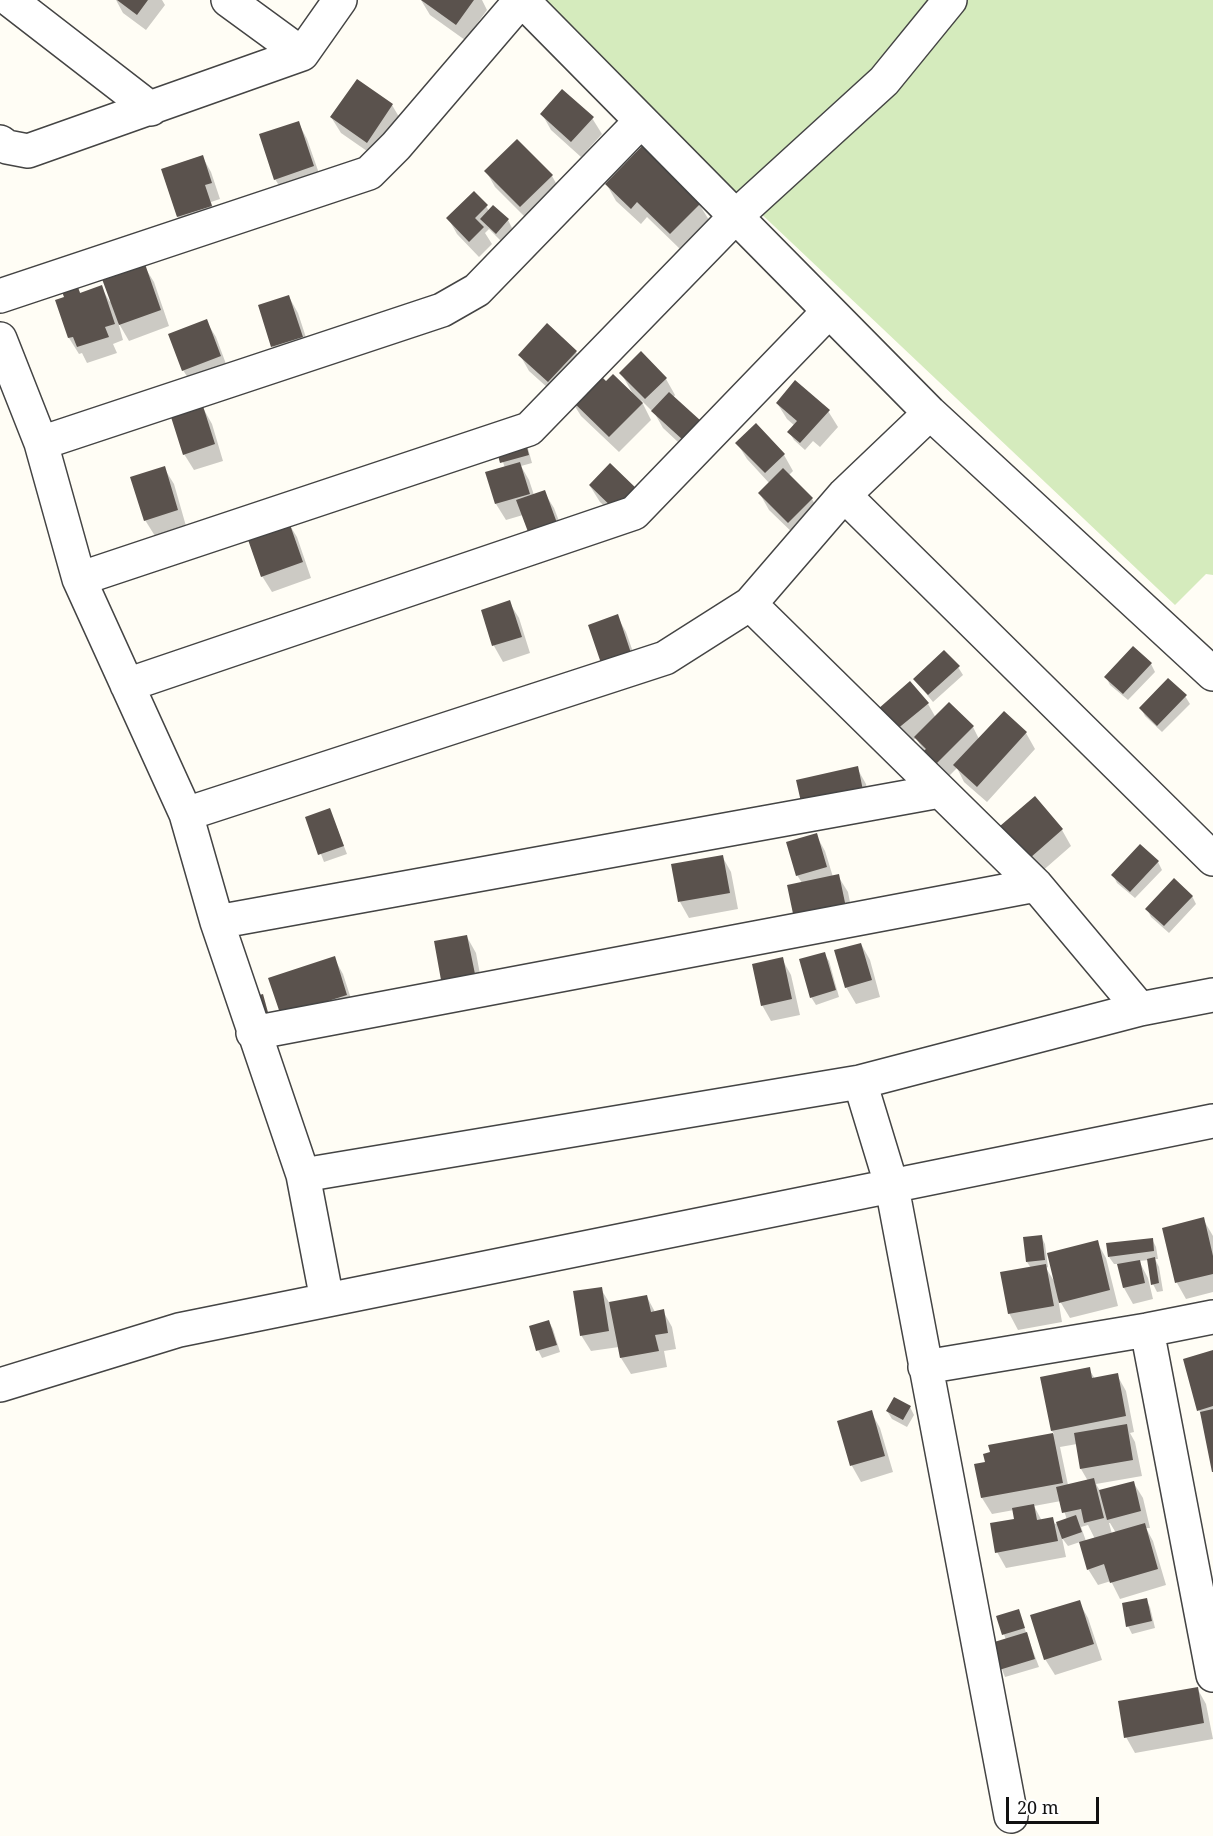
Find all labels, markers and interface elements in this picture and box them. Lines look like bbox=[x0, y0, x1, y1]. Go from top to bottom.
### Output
scale bar bbox=[1009, 1785, 1102, 1823]
text: 20 m bbox=[1017, 1795, 1059, 1819]

